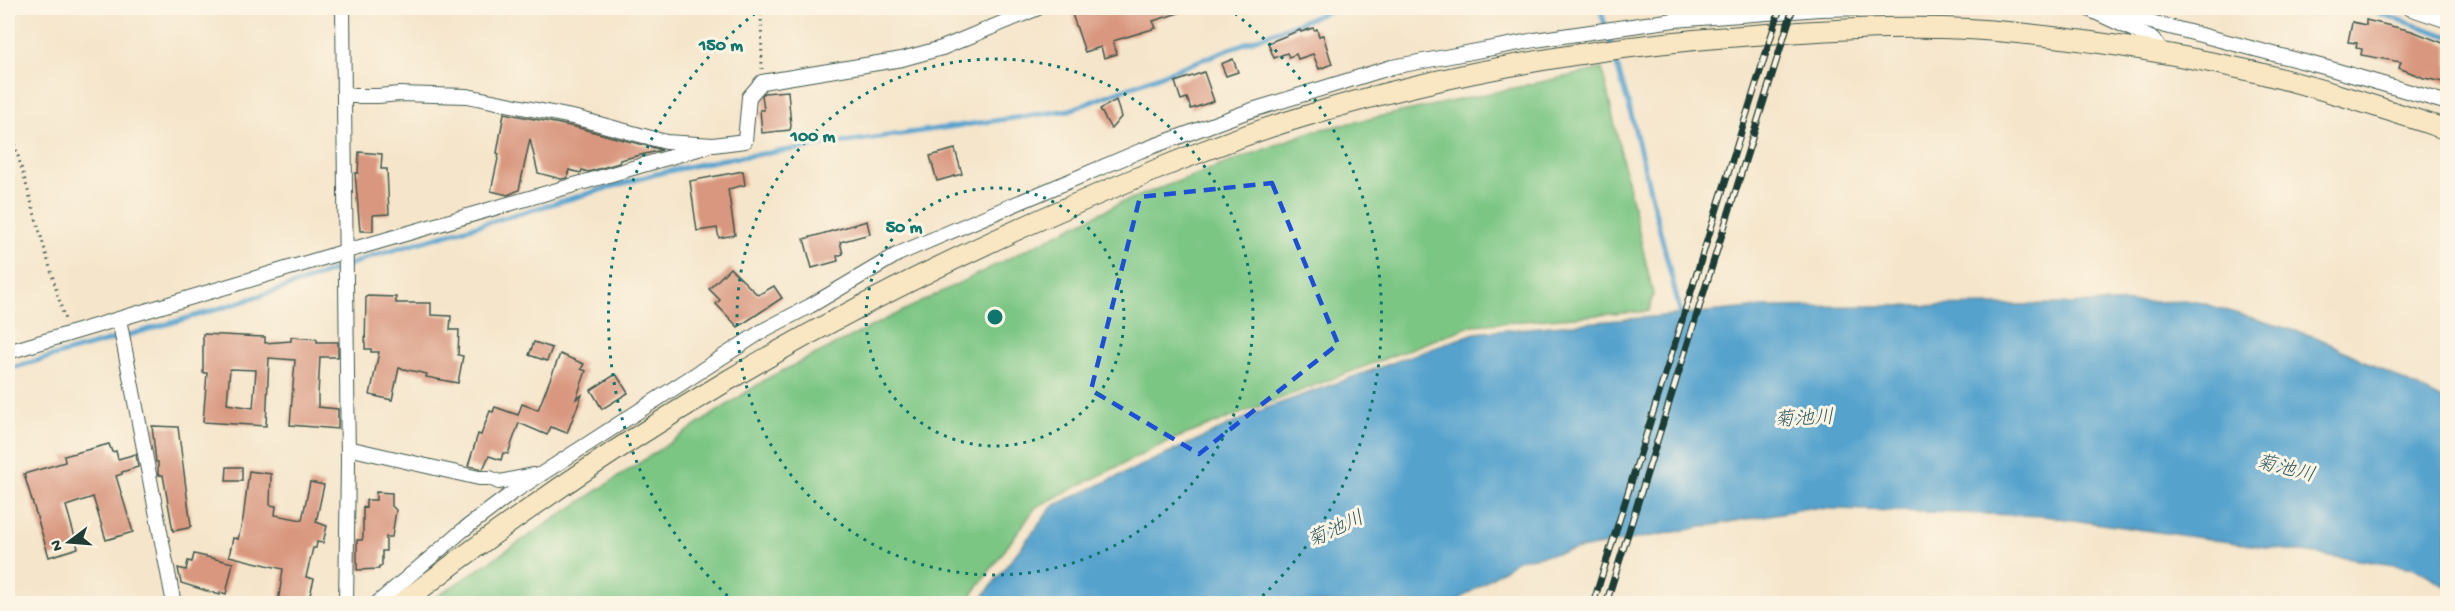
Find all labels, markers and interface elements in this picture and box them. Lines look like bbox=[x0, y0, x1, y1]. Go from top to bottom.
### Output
text: 150 m bbox=[698, 36, 743, 57]
text: 100 m bbox=[790, 127, 836, 148]
text: 50 m bbox=[886, 218, 923, 239]
centre of rings bbox=[985, 307, 1005, 327]
water label: 菊池川 bbox=[1774, 405, 1835, 434]
water label: 菊池川 bbox=[2253, 450, 2318, 489]
water label: 菊池川 bbox=[1304, 506, 1369, 554]
north arrow bbox=[39, 512, 99, 572]
text: N bbox=[47, 537, 69, 553]

